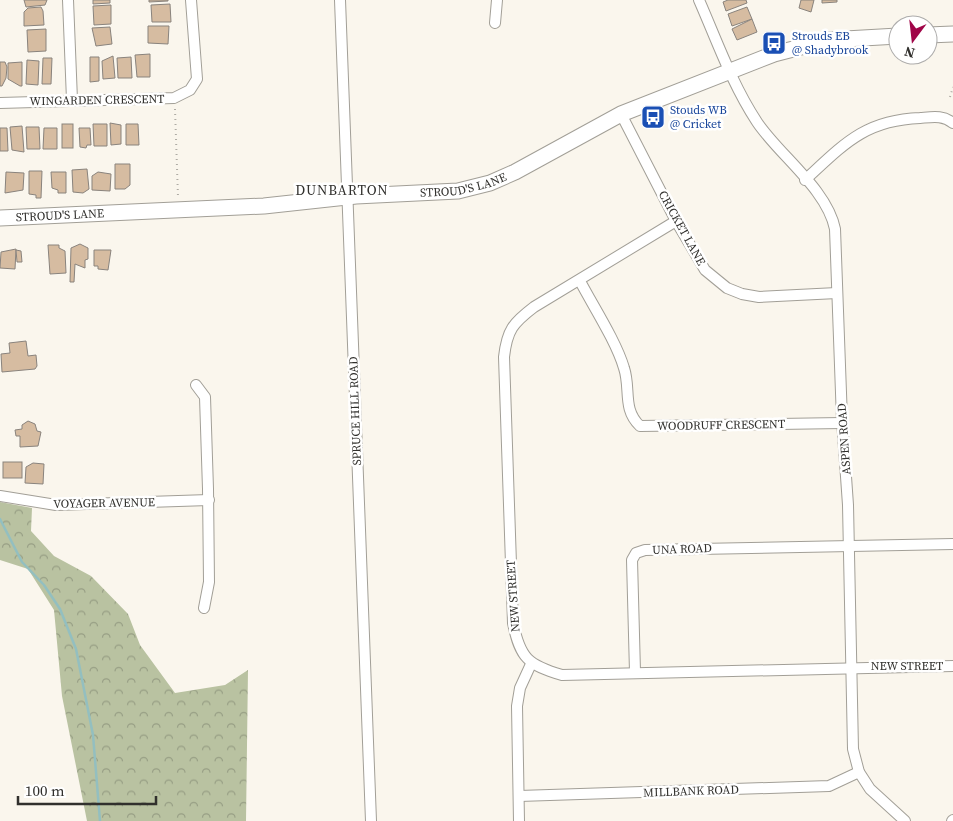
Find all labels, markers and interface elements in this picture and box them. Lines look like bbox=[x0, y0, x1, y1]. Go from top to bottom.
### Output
north arrow bbox=[888, 15, 938, 65]
place label: Strouds EB @ Shadybrook bbox=[792, 28, 869, 58]
bus stop icon: Strouds EB @ Shadybrook bbox=[761, 30, 787, 56]
text: N bbox=[902, 42, 917, 64]
street label: WINGARDEN CRESCENT bbox=[29, 91, 165, 109]
place label: Stouds WB @ Cricket bbox=[670, 102, 727, 132]
bus stop icon: Stouds WB @ Cricket bbox=[640, 104, 666, 130]
street label: STROUD'S LANE bbox=[420, 169, 509, 201]
district label: DUNBARTON bbox=[295, 180, 389, 200]
street label: CRICKET LANE bbox=[655, 188, 709, 268]
street label: STROUD'S LANE bbox=[16, 205, 104, 225]
street label: SPRUCE HILL ROAD bbox=[345, 356, 365, 466]
street label: ASPEN ROAD bbox=[834, 403, 854, 475]
street label: WOODRUFF CRESCENT bbox=[657, 416, 786, 434]
street label: VOYAGER AVENUE bbox=[53, 494, 155, 512]
street label: UNA ROAD bbox=[652, 540, 712, 558]
street label: NEW STREET bbox=[502, 559, 524, 633]
street label: NEW STREET bbox=[871, 658, 944, 674]
scale bar bbox=[18, 774, 155, 806]
text: 100 m bbox=[25, 780, 65, 801]
street label: MILLBANK ROAD bbox=[643, 781, 739, 801]

